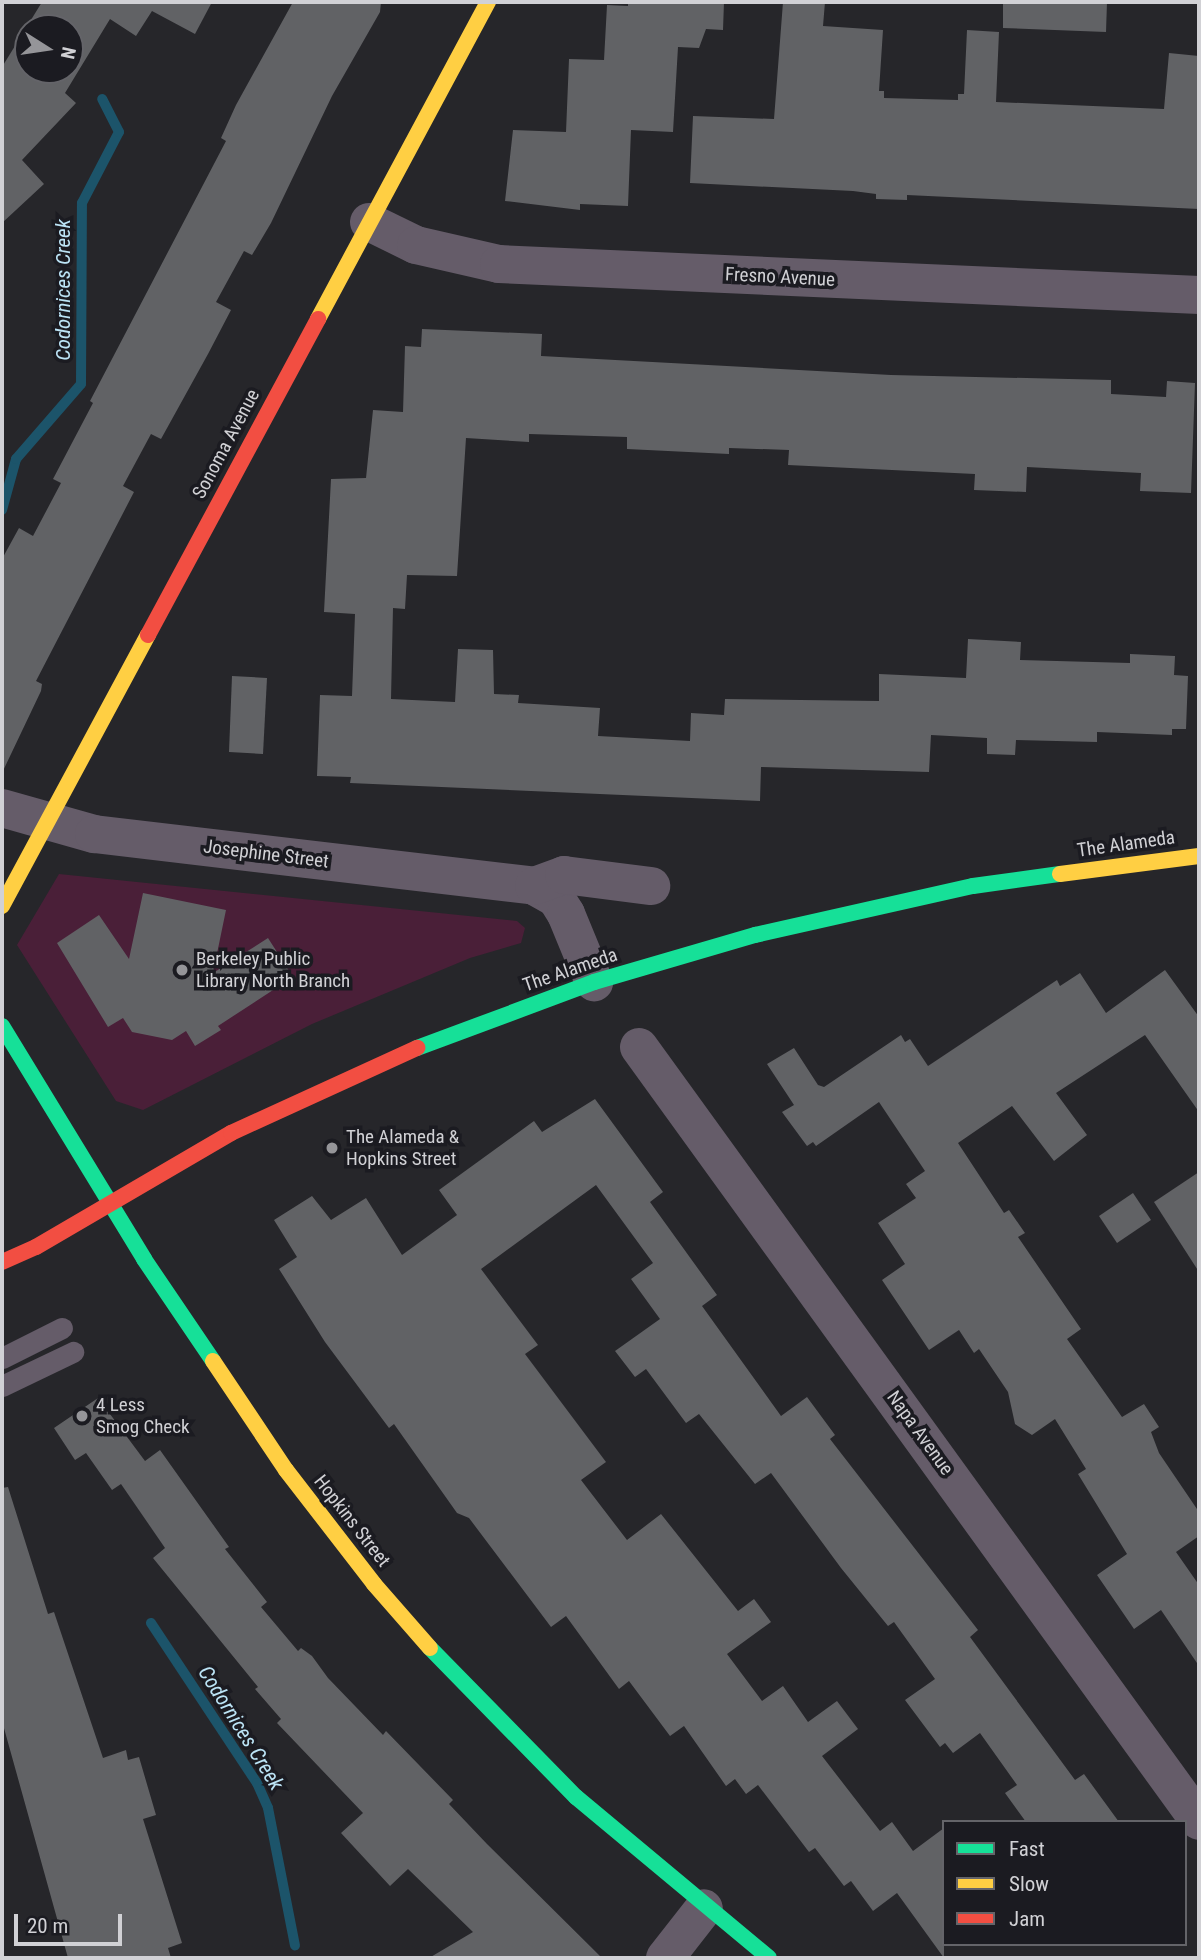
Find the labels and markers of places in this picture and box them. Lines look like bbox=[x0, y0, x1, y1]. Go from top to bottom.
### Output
place label: Berkeley Public Library North Branch bbox=[196, 948, 350, 992]
marker: Berkeley Public Library North Branch bbox=[174, 962, 190, 978]
place label: The Alameda & Hopkins Street bbox=[346, 1126, 459, 1170]
marker: The Alameda & Hopkins Street bbox=[324, 1140, 340, 1156]
place label: 4 Less Smog Check bbox=[96, 1394, 190, 1438]
marker: 4 Less Smog Check bbox=[74, 1408, 90, 1424]

